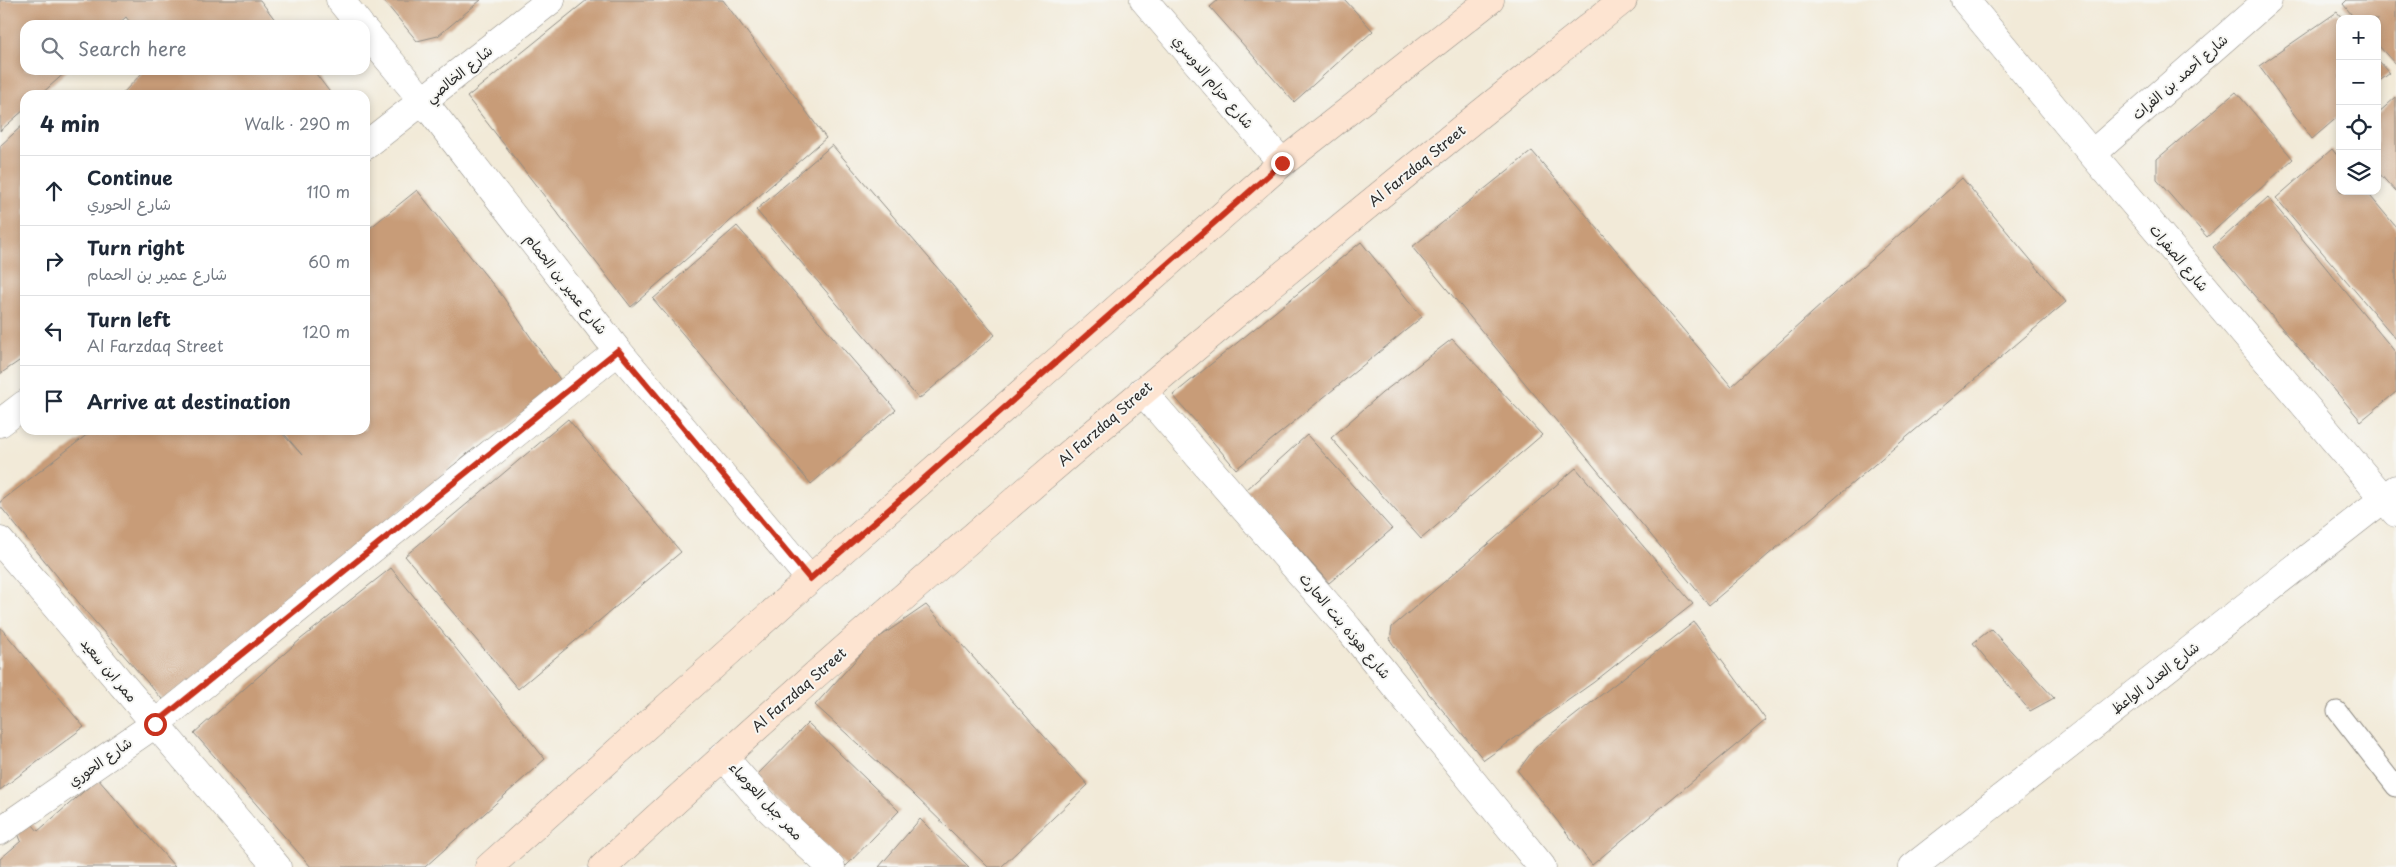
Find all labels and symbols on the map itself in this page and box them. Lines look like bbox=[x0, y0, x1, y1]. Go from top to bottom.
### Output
street label: شارع أحمد بن الفرات bbox=[2127, 29, 2232, 124]
street label: شارع حزام الدوسري bbox=[1167, 30, 1259, 134]
street label: شارع الخالصي bbox=[421, 40, 499, 110]
street label: Al Farzdaq Street bbox=[1364, 120, 1470, 211]
route end bbox=[1271, 152, 1294, 175]
street label: شارع الصفرات bbox=[2145, 220, 2214, 296]
street label: شارع عمير بن الحمام bbox=[520, 229, 612, 339]
street label: Al Farzdaq Street bbox=[1053, 376, 1157, 471]
street label: شارع هوذه بنت الحارث bbox=[1295, 568, 1396, 683]
street label: ممر ابن سعيد bbox=[76, 633, 143, 706]
street label: شارع العدل الواعظ bbox=[2106, 636, 2203, 719]
street label: Al Farzdaq Street bbox=[747, 642, 851, 737]
route start bbox=[144, 713, 167, 736]
street label: شارع الحوري bbox=[64, 732, 136, 792]
street label: ممر جبل العوصاء bbox=[724, 757, 808, 845]

